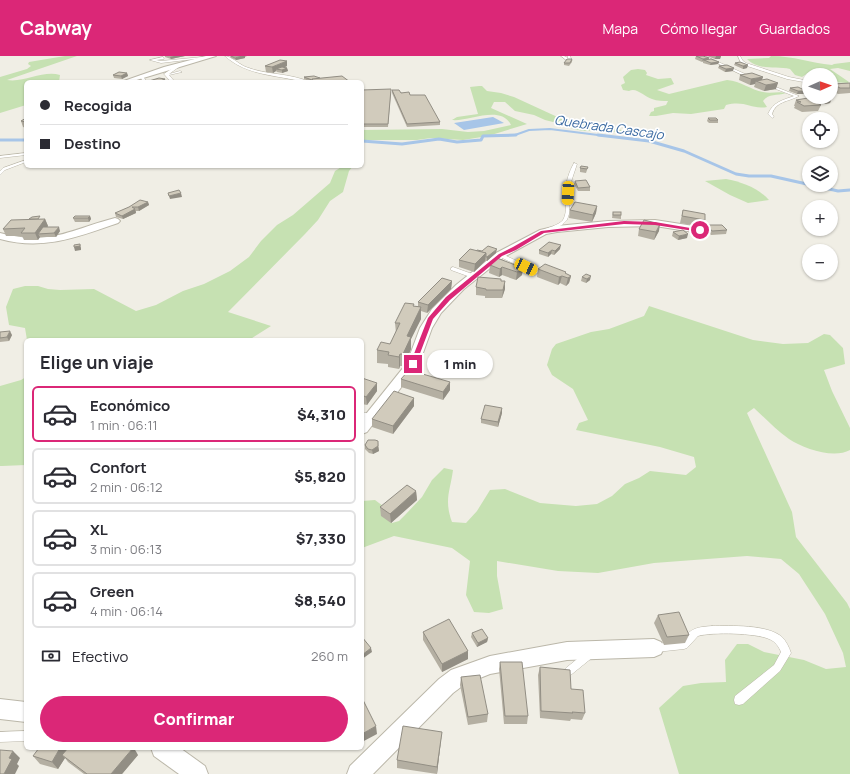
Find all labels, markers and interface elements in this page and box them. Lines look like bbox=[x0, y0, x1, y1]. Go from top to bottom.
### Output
text: Cabway bbox=[20, 15, 92, 41]
text: Mapa bbox=[603, 19, 638, 38]
text: Cómo llegar bbox=[660, 19, 737, 38]
text: Guardados bbox=[759, 19, 830, 38]
north arrow bbox=[802, 68, 838, 104]
map controls bbox=[802, 68, 838, 280]
text: Recogida bbox=[64, 95, 132, 116]
water label: Quebrada Cascajo bbox=[553, 110, 666, 144]
button: locate bbox=[802, 112, 838, 148]
text: Destino bbox=[64, 133, 121, 154]
button: layers bbox=[802, 156, 838, 192]
car bbox=[561, 181, 575, 205]
button: + bbox=[802, 200, 838, 236]
route start bbox=[691, 221, 709, 239]
button: − bbox=[802, 244, 838, 280]
car bbox=[513, 256, 539, 278]
text: Elige un viaje bbox=[40, 350, 154, 374]
callout: 1 min bbox=[427, 350, 493, 378]
route end bbox=[404, 355, 422, 373]
text: 1 min bbox=[444, 355, 476, 373]
text: Económico bbox=[90, 395, 170, 416]
icon: car bbox=[42, 396, 78, 432]
text: $4,310 bbox=[297, 404, 346, 425]
text: 1 min · 06:11 bbox=[90, 416, 158, 434]
text: Confort bbox=[90, 457, 147, 478]
icon: car bbox=[42, 458, 78, 494]
text: $5,820 bbox=[294, 466, 346, 487]
text: 2 min · 06:12 bbox=[90, 478, 162, 496]
text: XL bbox=[90, 519, 108, 540]
icon: car bbox=[42, 520, 78, 556]
text: $7,330 bbox=[296, 528, 346, 549]
text: 3 min · 06:13 bbox=[90, 540, 162, 558]
text: Green bbox=[90, 581, 134, 602]
icon: car bbox=[42, 582, 78, 618]
text: $8,540 bbox=[294, 590, 346, 611]
text: 4 min · 06:14 bbox=[90, 602, 163, 620]
icon: cash bbox=[40, 645, 62, 667]
text: Efectivo bbox=[72, 646, 128, 667]
text: 260 m bbox=[311, 647, 348, 665]
button: Confirmar bbox=[40, 696, 348, 742]

